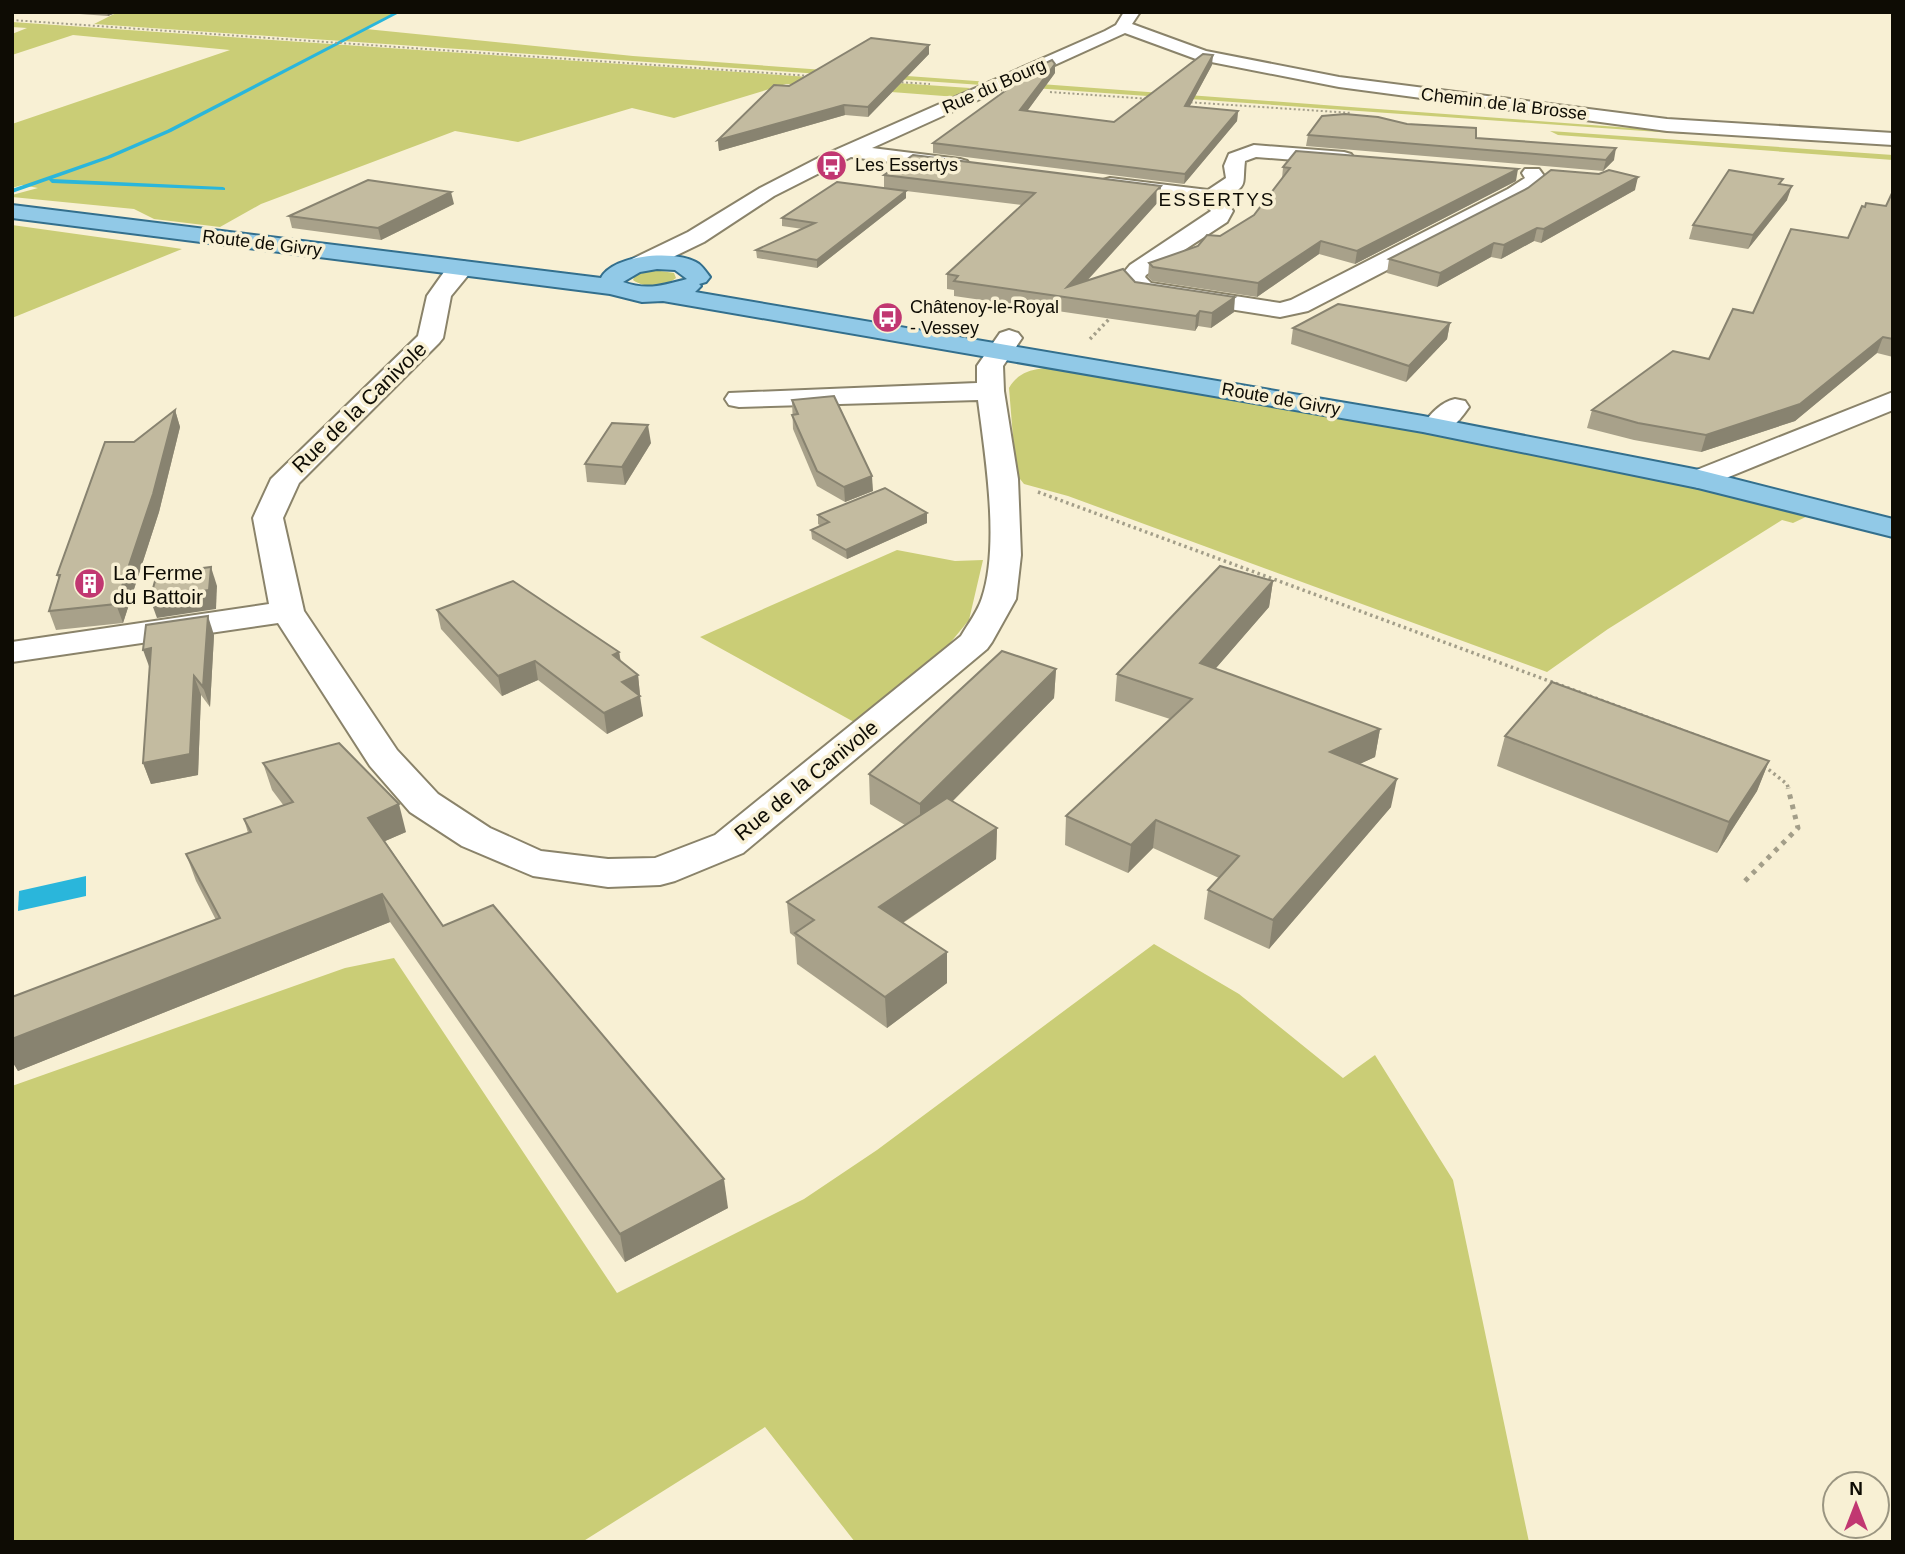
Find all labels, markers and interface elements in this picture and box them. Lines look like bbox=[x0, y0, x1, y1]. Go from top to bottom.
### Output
street label: Rue du Bourg bbox=[939, 54, 1049, 118]
street label: Chemin de la Brosse bbox=[1420, 84, 1588, 124]
bus stop icon: Les Essertys bbox=[815, 148, 849, 182]
place label: Les Essertys bbox=[855, 155, 958, 175]
district label: ESSERTYS bbox=[1158, 189, 1276, 210]
street label: Route de Givry bbox=[201, 226, 323, 260]
place label: Châtenoy-le-Royal - Vessey bbox=[910, 297, 1059, 338]
bus stop icon: Châtenoy-le-Royal - Vessey bbox=[870, 300, 904, 334]
street label: Rue de la Canivole bbox=[287, 337, 431, 477]
street label: Route de Givry bbox=[1220, 379, 1342, 419]
place label: La Ferme du Battoir bbox=[113, 561, 203, 608]
building icon: La Ferme du Battoir bbox=[73, 567, 107, 601]
street label: Rue de la Canivole bbox=[730, 715, 882, 845]
north arrow bbox=[1821, 1470, 1891, 1540]
text: N bbox=[1849, 1478, 1863, 1499]

